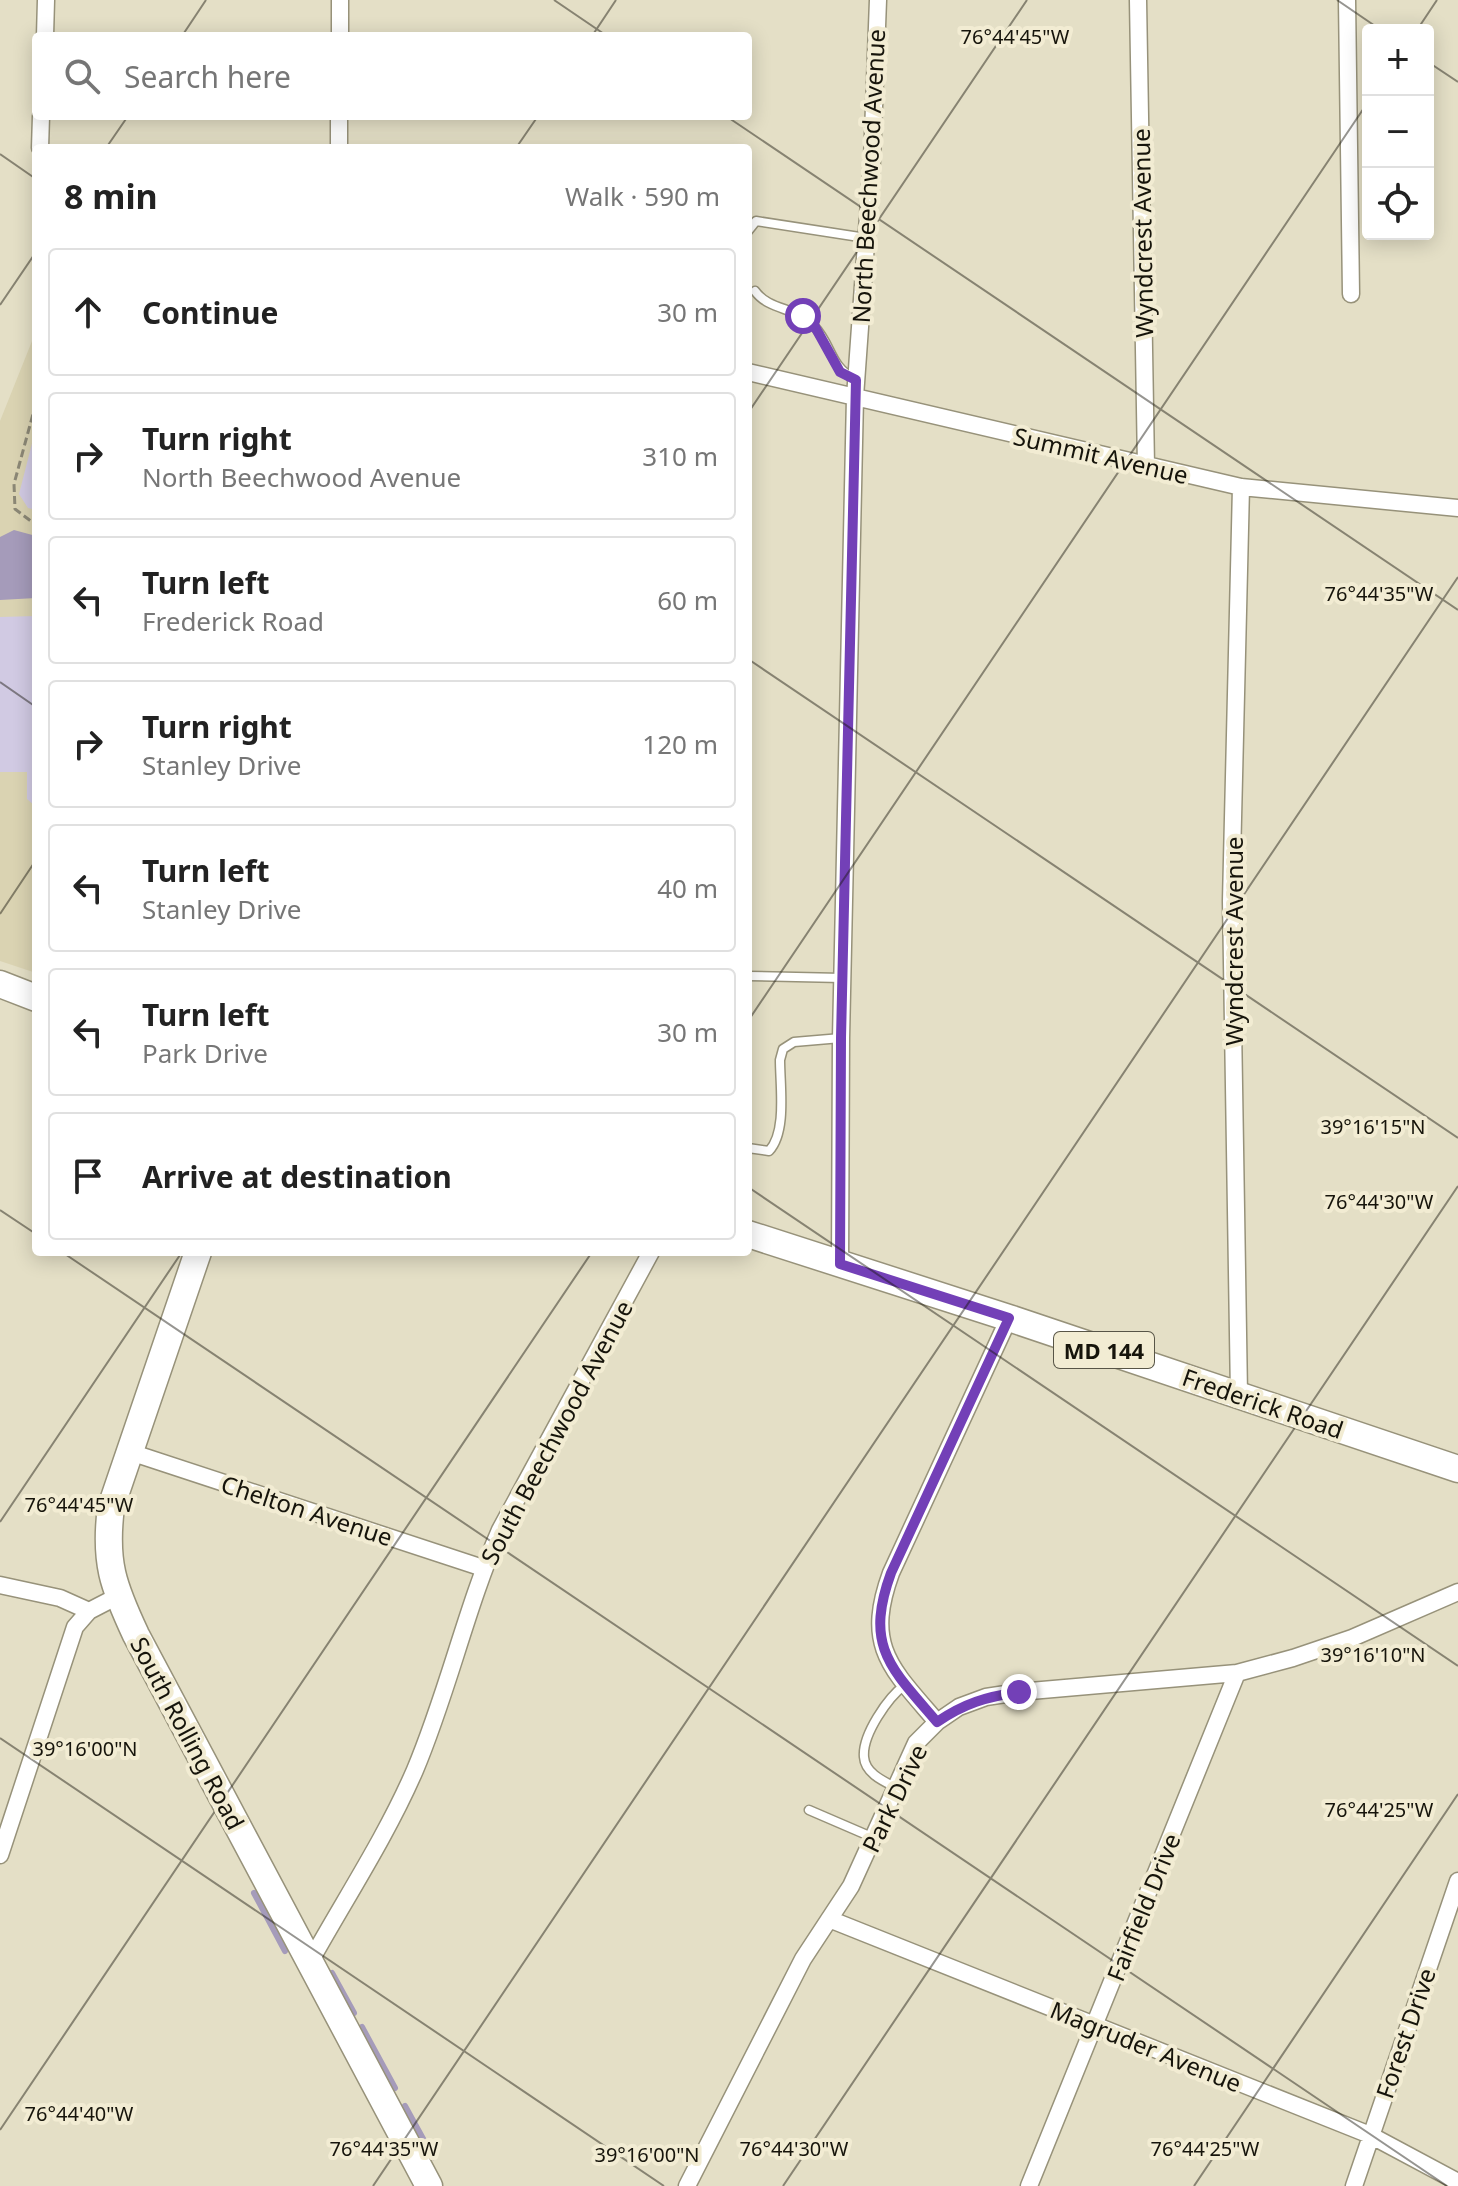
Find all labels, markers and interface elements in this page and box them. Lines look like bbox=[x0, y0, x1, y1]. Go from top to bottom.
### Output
text: 76°44'45"W bbox=[961, 23, 1070, 50]
map controls bbox=[1362, 24, 1434, 240]
button: + bbox=[1362, 24, 1434, 96]
street label: North Beechwood Avenue bbox=[844, 28, 892, 324]
search box bbox=[32, 32, 752, 120]
icon: search bbox=[60, 54, 104, 98]
text: Search here bbox=[124, 56, 291, 97]
button: − bbox=[1362, 96, 1434, 168]
street label: Wyndcrest Avenue bbox=[1124, 128, 1160, 338]
button: locate bbox=[1362, 168, 1434, 240]
text: 8 min bbox=[64, 173, 158, 219]
text: Walk · 590 m bbox=[565, 178, 720, 214]
icon: ahead bbox=[66, 290, 110, 334]
text: Continue bbox=[142, 292, 278, 333]
text: 30 m bbox=[657, 294, 718, 330]
route start bbox=[785, 298, 821, 334]
text: Turn right bbox=[142, 418, 292, 459]
street label: Summit Avenue bbox=[1010, 419, 1192, 491]
icon: right bbox=[66, 434, 110, 478]
text: 310 m bbox=[642, 438, 718, 474]
text: North Beechwood Avenue bbox=[142, 459, 461, 495]
text: Turn left bbox=[142, 562, 270, 603]
icon: left bbox=[66, 578, 110, 622]
text: 76°44'35"W bbox=[1325, 580, 1434, 607]
text: 60 m bbox=[657, 582, 718, 618]
text: Frederick Road bbox=[142, 603, 324, 639]
text: Turn right bbox=[142, 706, 292, 747]
icon: right bbox=[66, 722, 110, 766]
text: 120 m bbox=[642, 726, 718, 762]
text: Stanley Drive bbox=[142, 747, 301, 783]
street label: Wyndcrest Avenue bbox=[1217, 836, 1250, 1046]
text: Turn left bbox=[142, 850, 270, 891]
icon: left bbox=[66, 866, 110, 910]
text: 40 m bbox=[657, 870, 718, 906]
text: Stanley Drive bbox=[142, 891, 301, 927]
text: Turn left bbox=[142, 994, 270, 1035]
icon: left bbox=[66, 1010, 110, 1054]
text: 30 m bbox=[657, 1014, 718, 1050]
text: Park Drive bbox=[142, 1035, 268, 1071]
text: 39°16'15"N bbox=[1320, 1113, 1426, 1140]
icon: arrive bbox=[66, 1154, 110, 1198]
text: Arrive at destination bbox=[142, 1156, 452, 1197]
text: 76°44'30"W bbox=[1325, 1188, 1434, 1215]
street label: South Beechwood Avenue bbox=[472, 1294, 640, 1570]
road number: MD 144 bbox=[1054, 1332, 1154, 1368]
street label: Frederick Road bbox=[1178, 1360, 1348, 1446]
street label: Chelton Avenue bbox=[217, 1467, 397, 1553]
text: 76°44'45"W bbox=[25, 1491, 134, 1518]
street label: South Rolling Road bbox=[123, 1631, 253, 1835]
text: 39°16'10"N bbox=[1320, 1641, 1426, 1668]
route end bbox=[1001, 1674, 1037, 1710]
text: 39°16'00"N bbox=[32, 1735, 138, 1762]
street label: Park Drive bbox=[854, 1738, 934, 1858]
text: 76°44'25"W bbox=[1325, 1796, 1434, 1823]
street label: Fairfield Drive bbox=[1098, 1828, 1188, 1986]
street label: Forest Drive bbox=[1367, 1963, 1443, 2103]
street label: Magruder Avenue bbox=[1045, 1993, 1247, 2099]
text: 76°44'40"W bbox=[25, 2100, 134, 2127]
text: 76°44'35"W bbox=[330, 2135, 439, 2162]
text: 76°44'30"W bbox=[740, 2135, 849, 2162]
text: 76°44'25"W bbox=[1151, 2135, 1260, 2162]
text: 39°16'00"N bbox=[594, 2141, 700, 2168]

